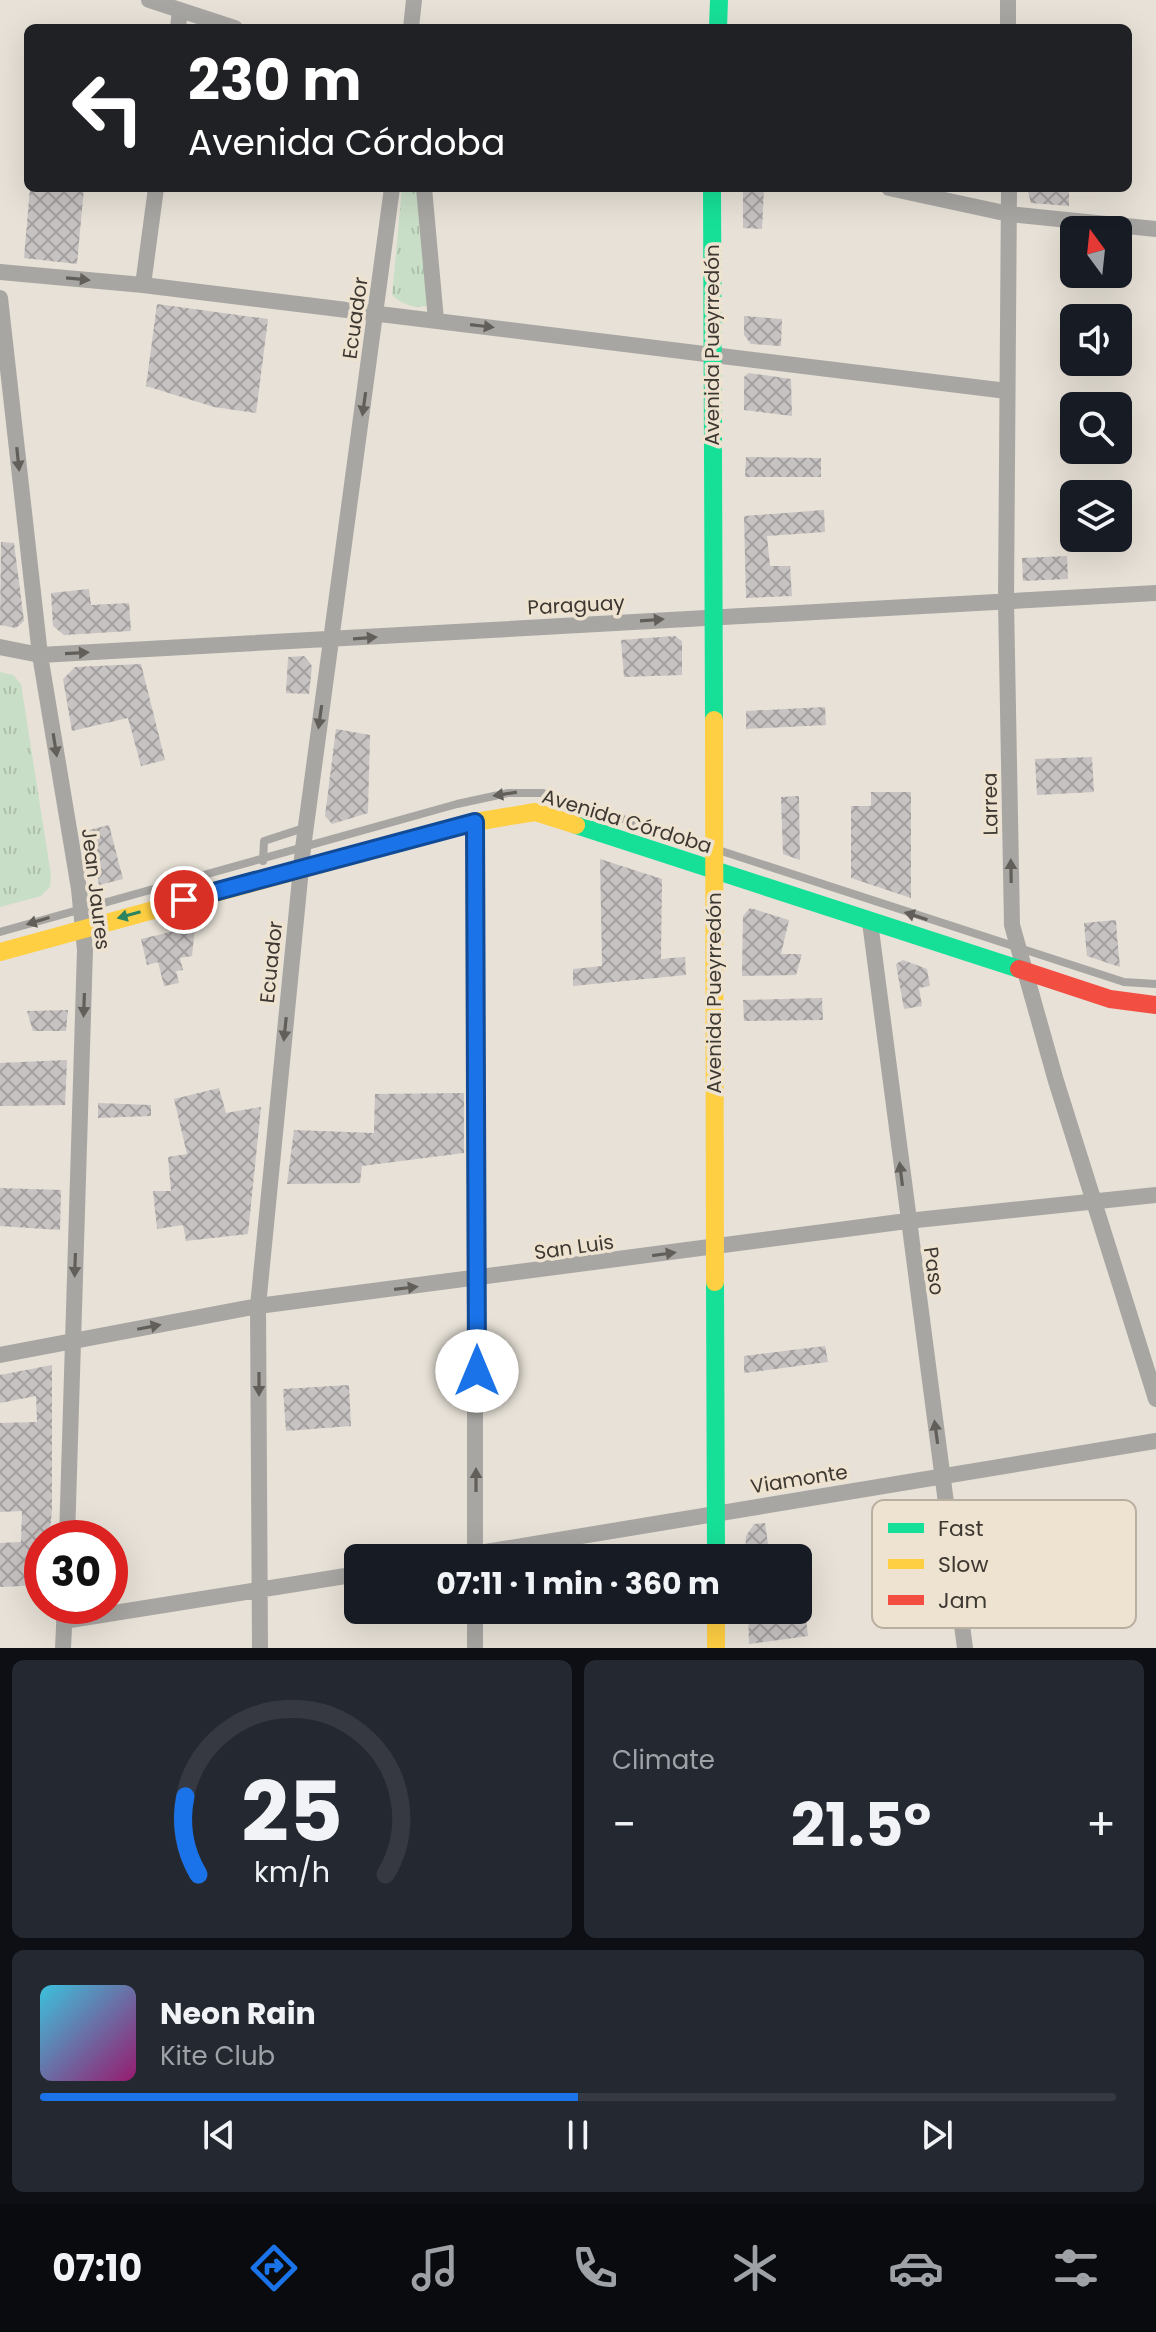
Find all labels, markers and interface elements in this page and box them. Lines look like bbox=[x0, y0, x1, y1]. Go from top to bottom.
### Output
text: 230 m bbox=[188, 41, 362, 120]
icon: left bbox=[56, 56, 160, 160]
text: Avenida Córdoba bbox=[188, 117, 505, 168]
north arrow bbox=[1060, 216, 1132, 288]
map controls bbox=[1060, 216, 1132, 552]
street label: Avenida Pueyrredón bbox=[698, 244, 726, 446]
one-way arrow bbox=[66, 273, 91, 286]
street label: Ecuador bbox=[335, 275, 375, 361]
button: sound bbox=[1060, 304, 1132, 376]
one-way arrow bbox=[469, 320, 494, 333]
one-way arrow bbox=[357, 392, 370, 417]
button: search bbox=[1060, 392, 1132, 464]
one-way arrow bbox=[11, 447, 24, 472]
button: layers bbox=[1060, 480, 1132, 552]
street label: Paraguay bbox=[527, 588, 625, 622]
one-way arrow bbox=[640, 613, 665, 626]
one-way arrow bbox=[353, 631, 378, 644]
one-way arrow bbox=[65, 646, 90, 659]
one-way arrow bbox=[313, 705, 326, 730]
one-way arrow bbox=[49, 732, 61, 757]
street label: Larrea bbox=[975, 772, 1005, 836]
street label: Avenida Córdoba bbox=[539, 782, 715, 860]
one-way arrow bbox=[492, 789, 517, 801]
street label: Jean Jaures bbox=[75, 827, 117, 951]
one-way arrow bbox=[1005, 858, 1018, 883]
pin bbox=[150, 866, 218, 934]
icon: arrive bbox=[162, 878, 206, 922]
street label: Avenida Pueyrredón bbox=[700, 892, 728, 1094]
one-way arrow bbox=[904, 909, 928, 921]
one-way arrow bbox=[117, 910, 142, 922]
one-way arrow bbox=[25, 915, 49, 928]
street label: Ecuador bbox=[253, 920, 289, 1004]
one-way arrow bbox=[77, 993, 90, 1018]
one-way arrow bbox=[278, 1017, 291, 1042]
one-way arrow bbox=[894, 1161, 907, 1186]
street label: San Luis bbox=[532, 1228, 616, 1266]
street label: Paso bbox=[917, 1245, 951, 1297]
one-way arrow bbox=[652, 1247, 677, 1260]
one-way arrow bbox=[69, 1253, 82, 1278]
one-way arrow bbox=[394, 1282, 419, 1295]
one-way arrow bbox=[137, 1320, 162, 1333]
position arrow bbox=[435, 1329, 519, 1413]
one-way arrow bbox=[252, 1372, 265, 1397]
one-way arrow bbox=[929, 1419, 942, 1444]
street label: Viamonte bbox=[748, 1458, 850, 1500]
one-way arrow bbox=[470, 1467, 482, 1492]
legend bbox=[872, 1500, 1136, 1628]
text: Fast bbox=[938, 1513, 983, 1544]
speed limit sign: 30 bbox=[24, 1520, 128, 1624]
text: Slow bbox=[938, 1549, 988, 1580]
text: 07:11 · 1 min · 360 m bbox=[436, 1562, 720, 1605]
text: Jam bbox=[938, 1585, 987, 1616]
text: Climate bbox=[612, 1742, 715, 1778]
text: 25 bbox=[241, 1754, 343, 1870]
text: 21.5° bbox=[791, 1783, 931, 1867]
text: − bbox=[612, 1794, 636, 1855]
text: + bbox=[1086, 1794, 1116, 1855]
text: km/h bbox=[254, 1852, 330, 1892]
text: Neon Rain bbox=[160, 1992, 316, 2035]
text: Kite Club bbox=[160, 2038, 275, 2074]
icon: previous bbox=[197, 2113, 241, 2157]
icon: pause bbox=[556, 2113, 600, 2157]
icon: next bbox=[915, 2113, 959, 2157]
icon: directions bbox=[246, 2240, 302, 2296]
icon: music bbox=[407, 2240, 463, 2296]
icon: phone bbox=[567, 2240, 623, 2296]
icon: climate bbox=[727, 2240, 783, 2296]
icon: car bbox=[888, 2240, 944, 2296]
icon: filters bbox=[1048, 2240, 1104, 2296]
text: 07:10 bbox=[52, 2243, 142, 2294]

